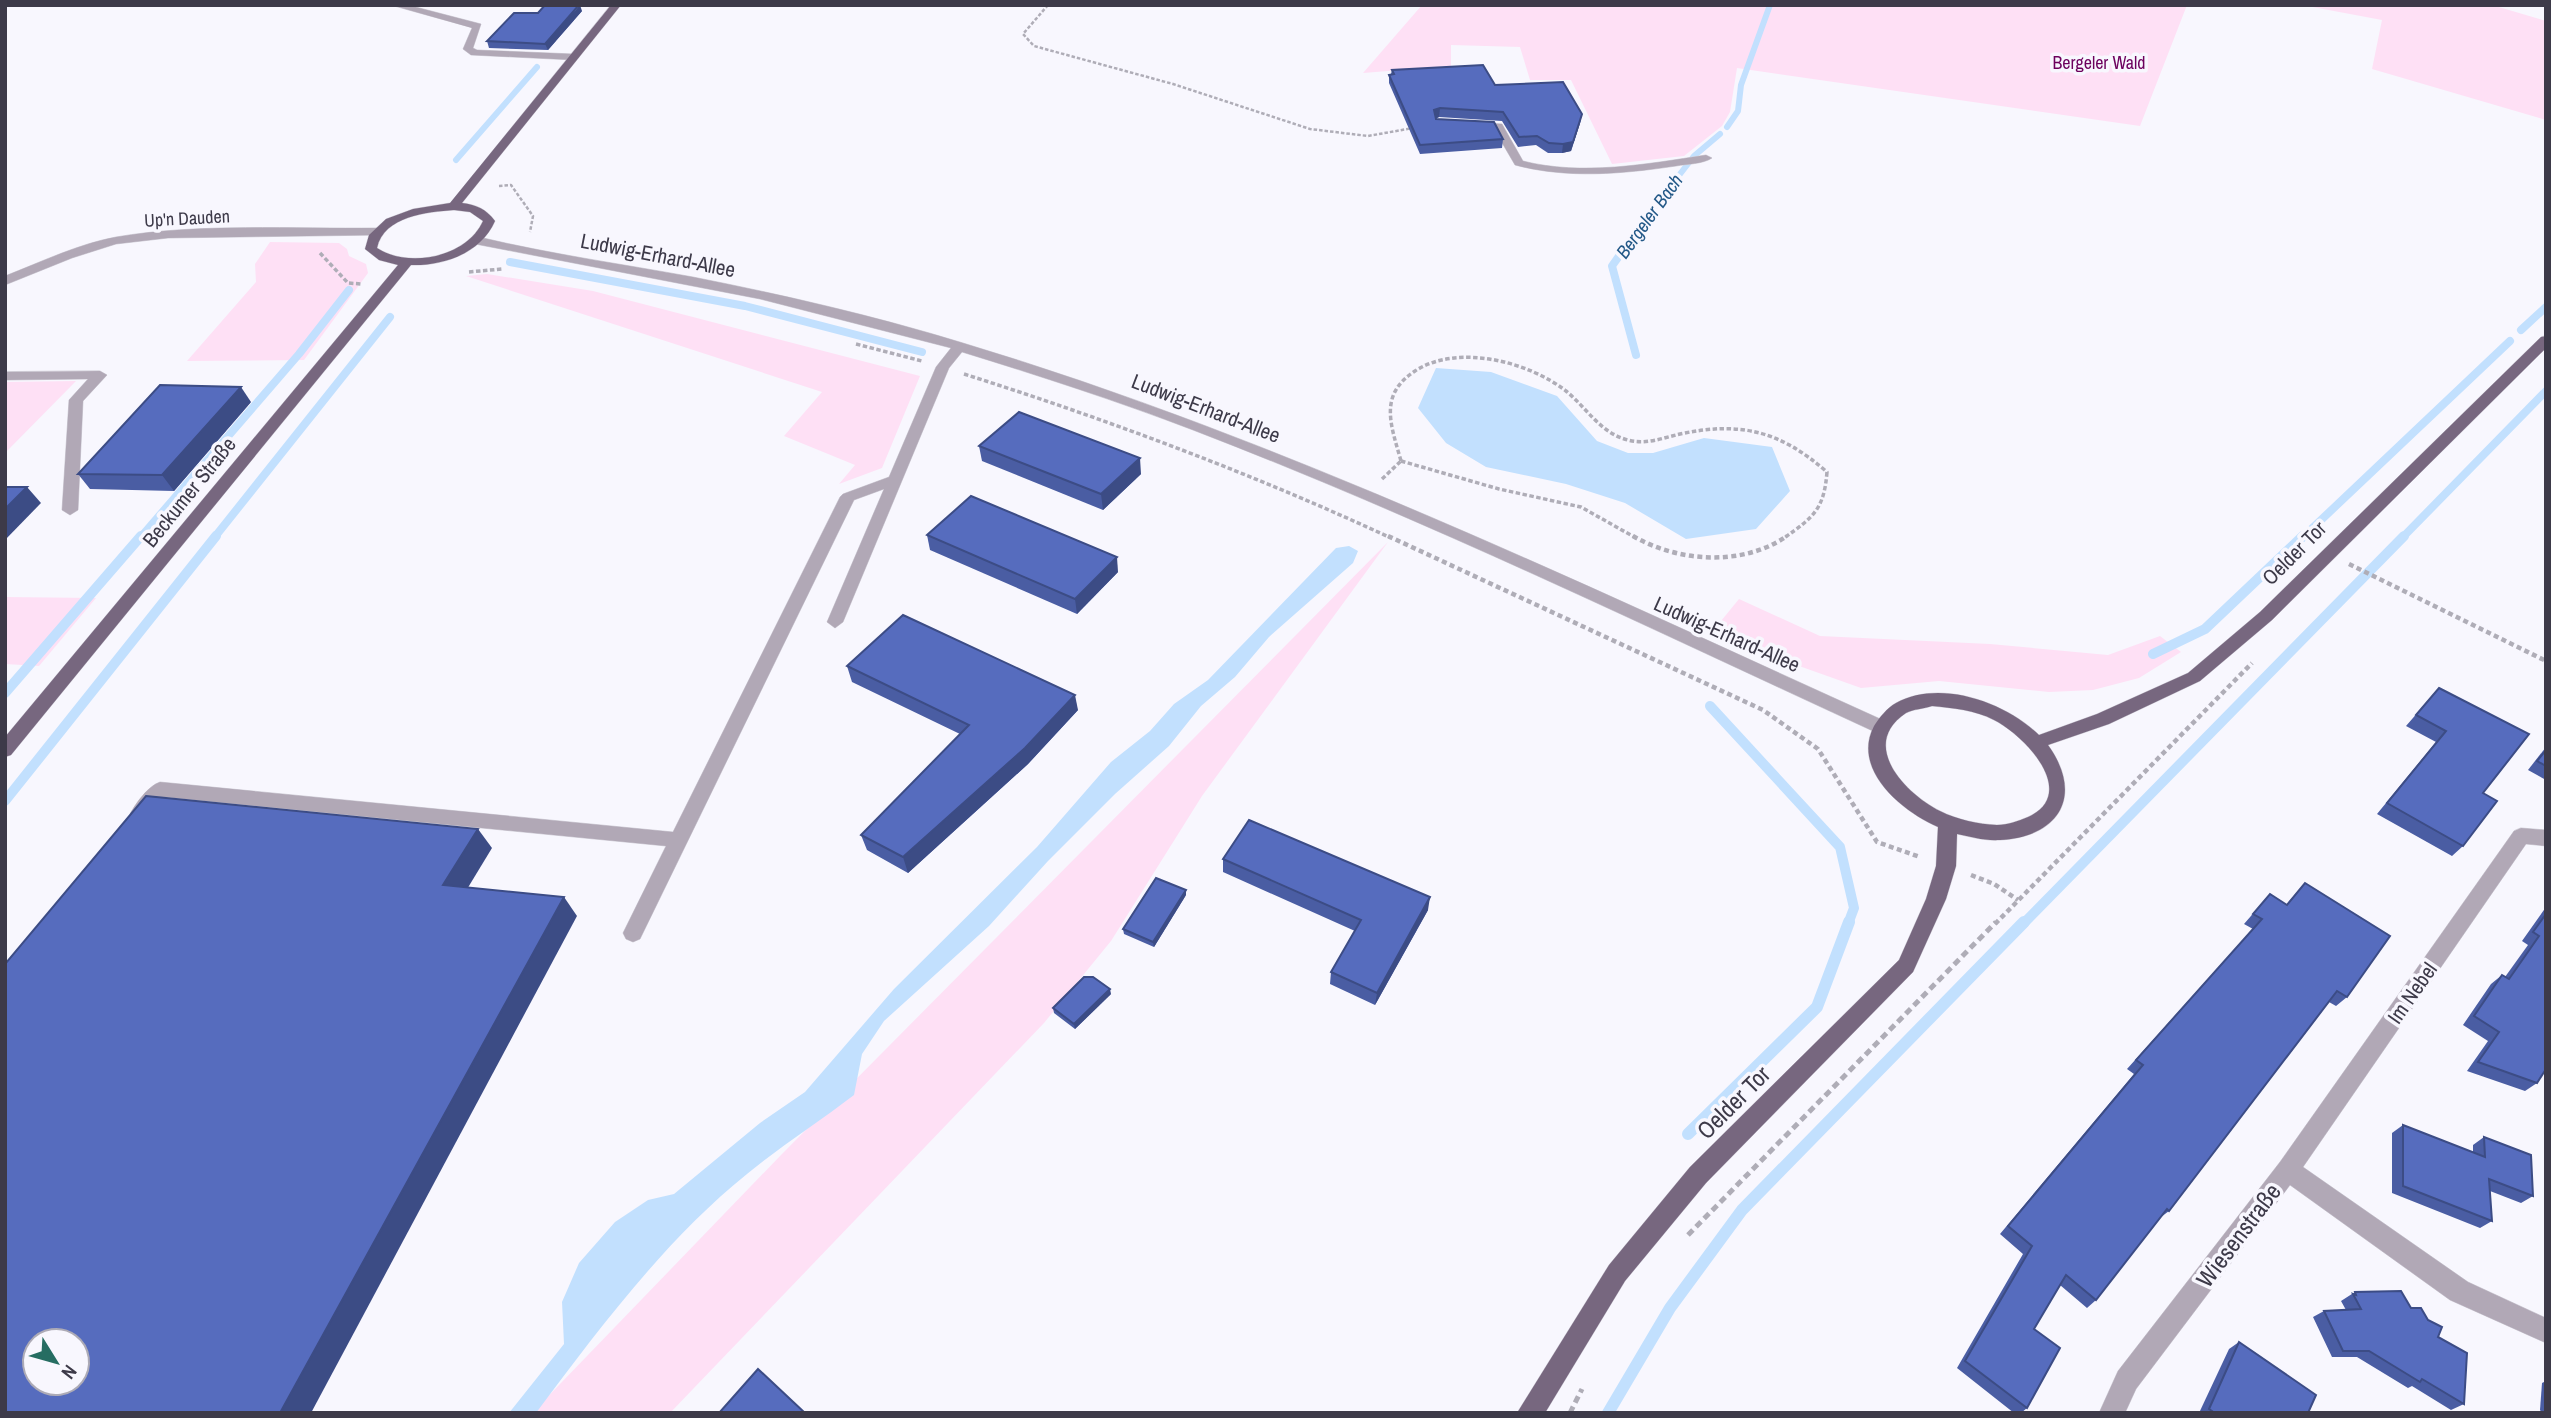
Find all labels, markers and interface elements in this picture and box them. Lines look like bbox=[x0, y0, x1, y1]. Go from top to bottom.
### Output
park label: Bergeler Wald bbox=[2053, 50, 2145, 75]
water label: Bergeler Bach bbox=[1609, 168, 1689, 264]
street label: Up'n Dauden bbox=[144, 203, 230, 233]
street label: Ludwig-Erhard-Allee bbox=[578, 226, 738, 284]
street label: Ludwig-Erhard-Allee bbox=[1128, 366, 1284, 450]
street label: Beckumer Straße bbox=[136, 431, 242, 553]
street label: Oelder Tor bbox=[2255, 514, 2333, 592]
street label: Ludwig-Erhard-Allee bbox=[1649, 589, 1805, 679]
street label: Im Nebel bbox=[2380, 956, 2444, 1030]
street label: Oelder Tor bbox=[1689, 1058, 1777, 1146]
street label: Wiesenstraße bbox=[2188, 1176, 2288, 1294]
north arrow bbox=[21, 1327, 91, 1397]
text: N bbox=[56, 1360, 83, 1385]

